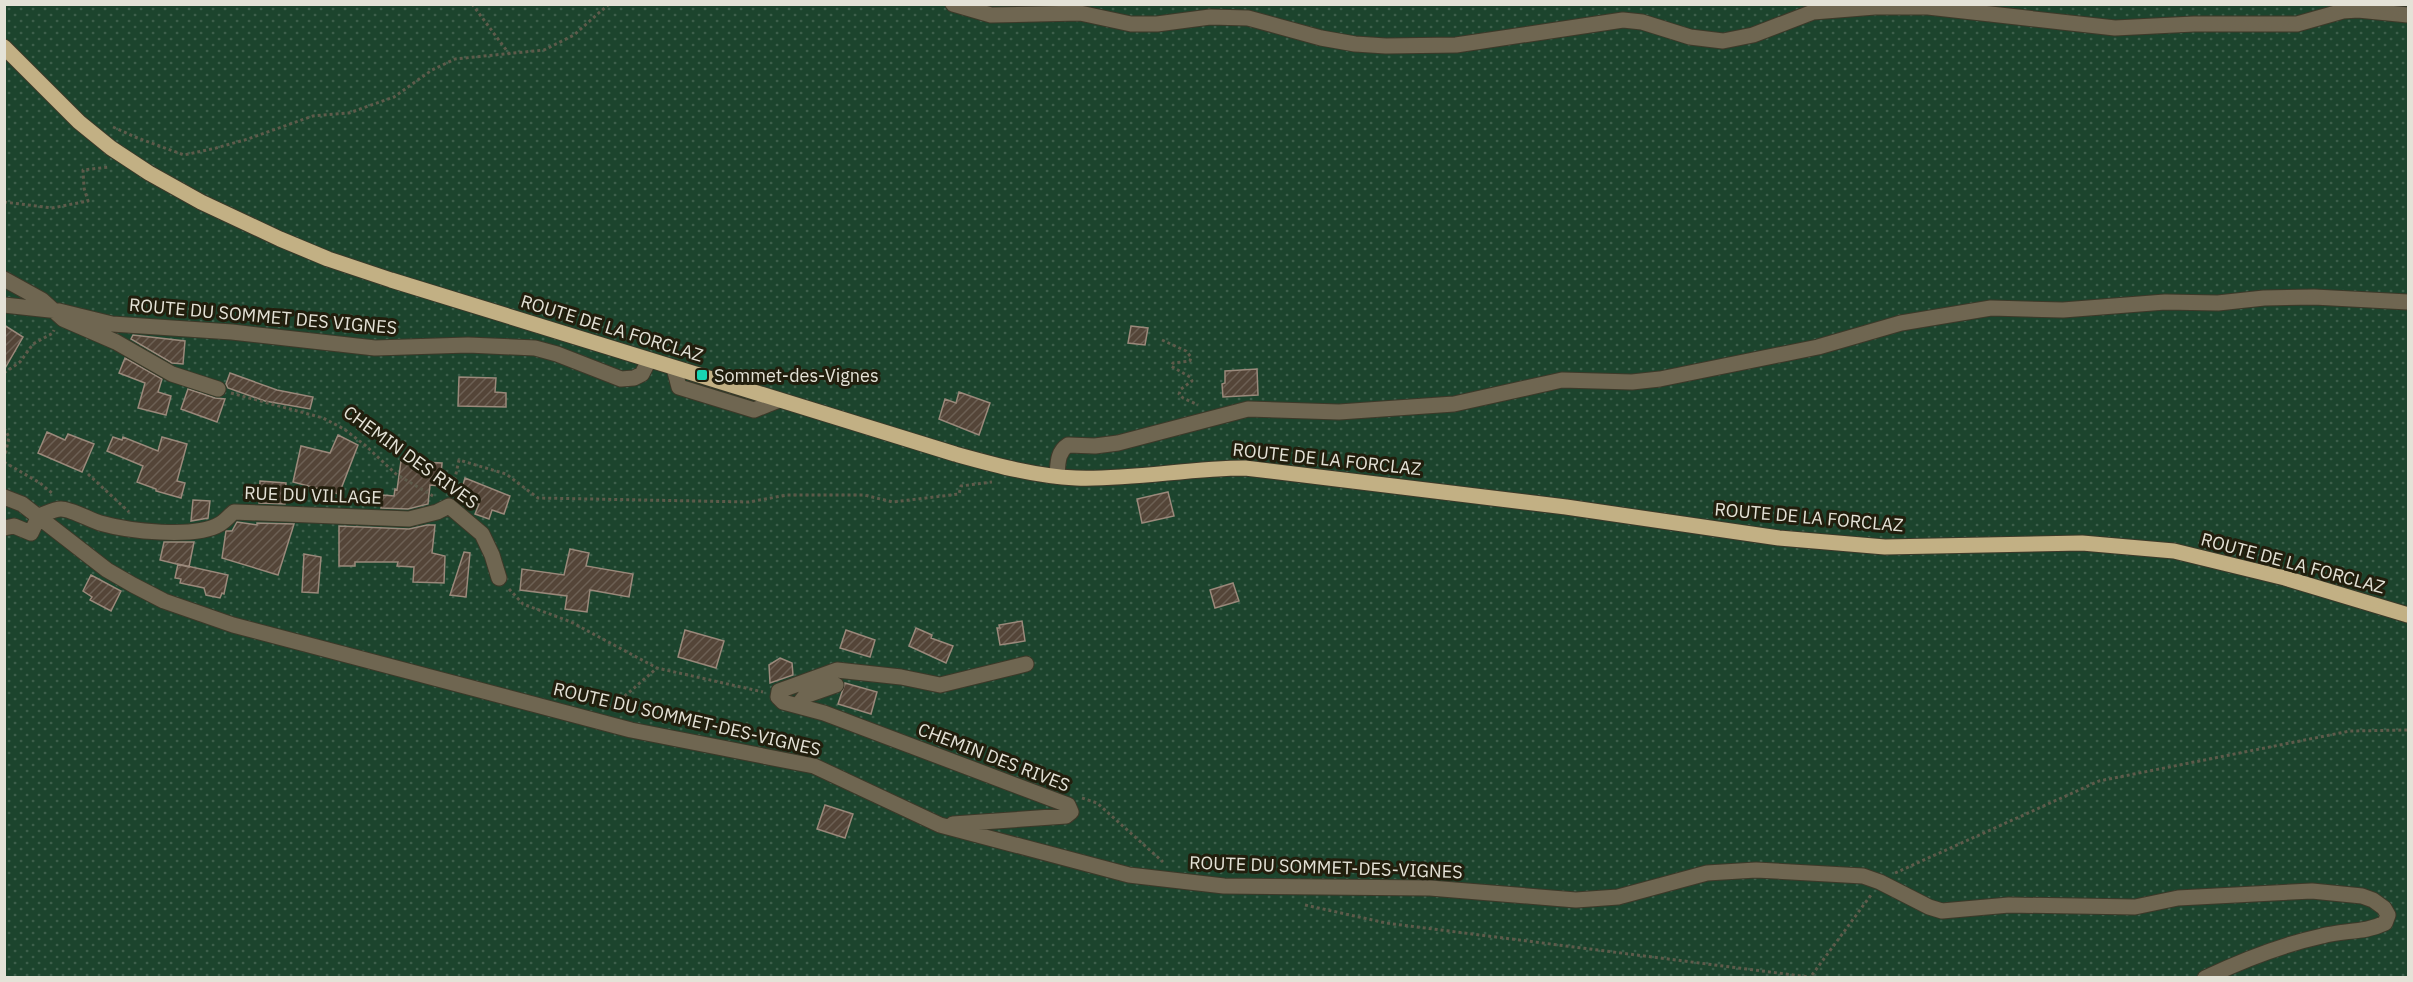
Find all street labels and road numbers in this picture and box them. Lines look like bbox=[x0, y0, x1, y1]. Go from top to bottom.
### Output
street label: ROUTE DE LA FORCLAZ bbox=[518, 289, 706, 367]
street label: ROUTE DU SOMMET DES VIGNES bbox=[128, 293, 398, 339]
street label: CHEMIN DES RIVES bbox=[339, 400, 483, 514]
street label: ROUTE DE LA FORCLAZ bbox=[1231, 438, 1423, 480]
street label: RUE DU VILLAGE bbox=[244, 481, 382, 509]
street label: ROUTE DE LA FORCLAZ bbox=[1714, 497, 1904, 537]
street label: ROUTE DE LA FORCLAZ bbox=[2198, 527, 2388, 599]
street label: ROUTE DU SOMMET-DES-VIGNES bbox=[551, 677, 823, 761]
street label: CHEMIN DES RIVES bbox=[915, 717, 1073, 797]
street label: ROUTE DU SOMMET-DES-VIGNES bbox=[1189, 851, 1463, 883]

